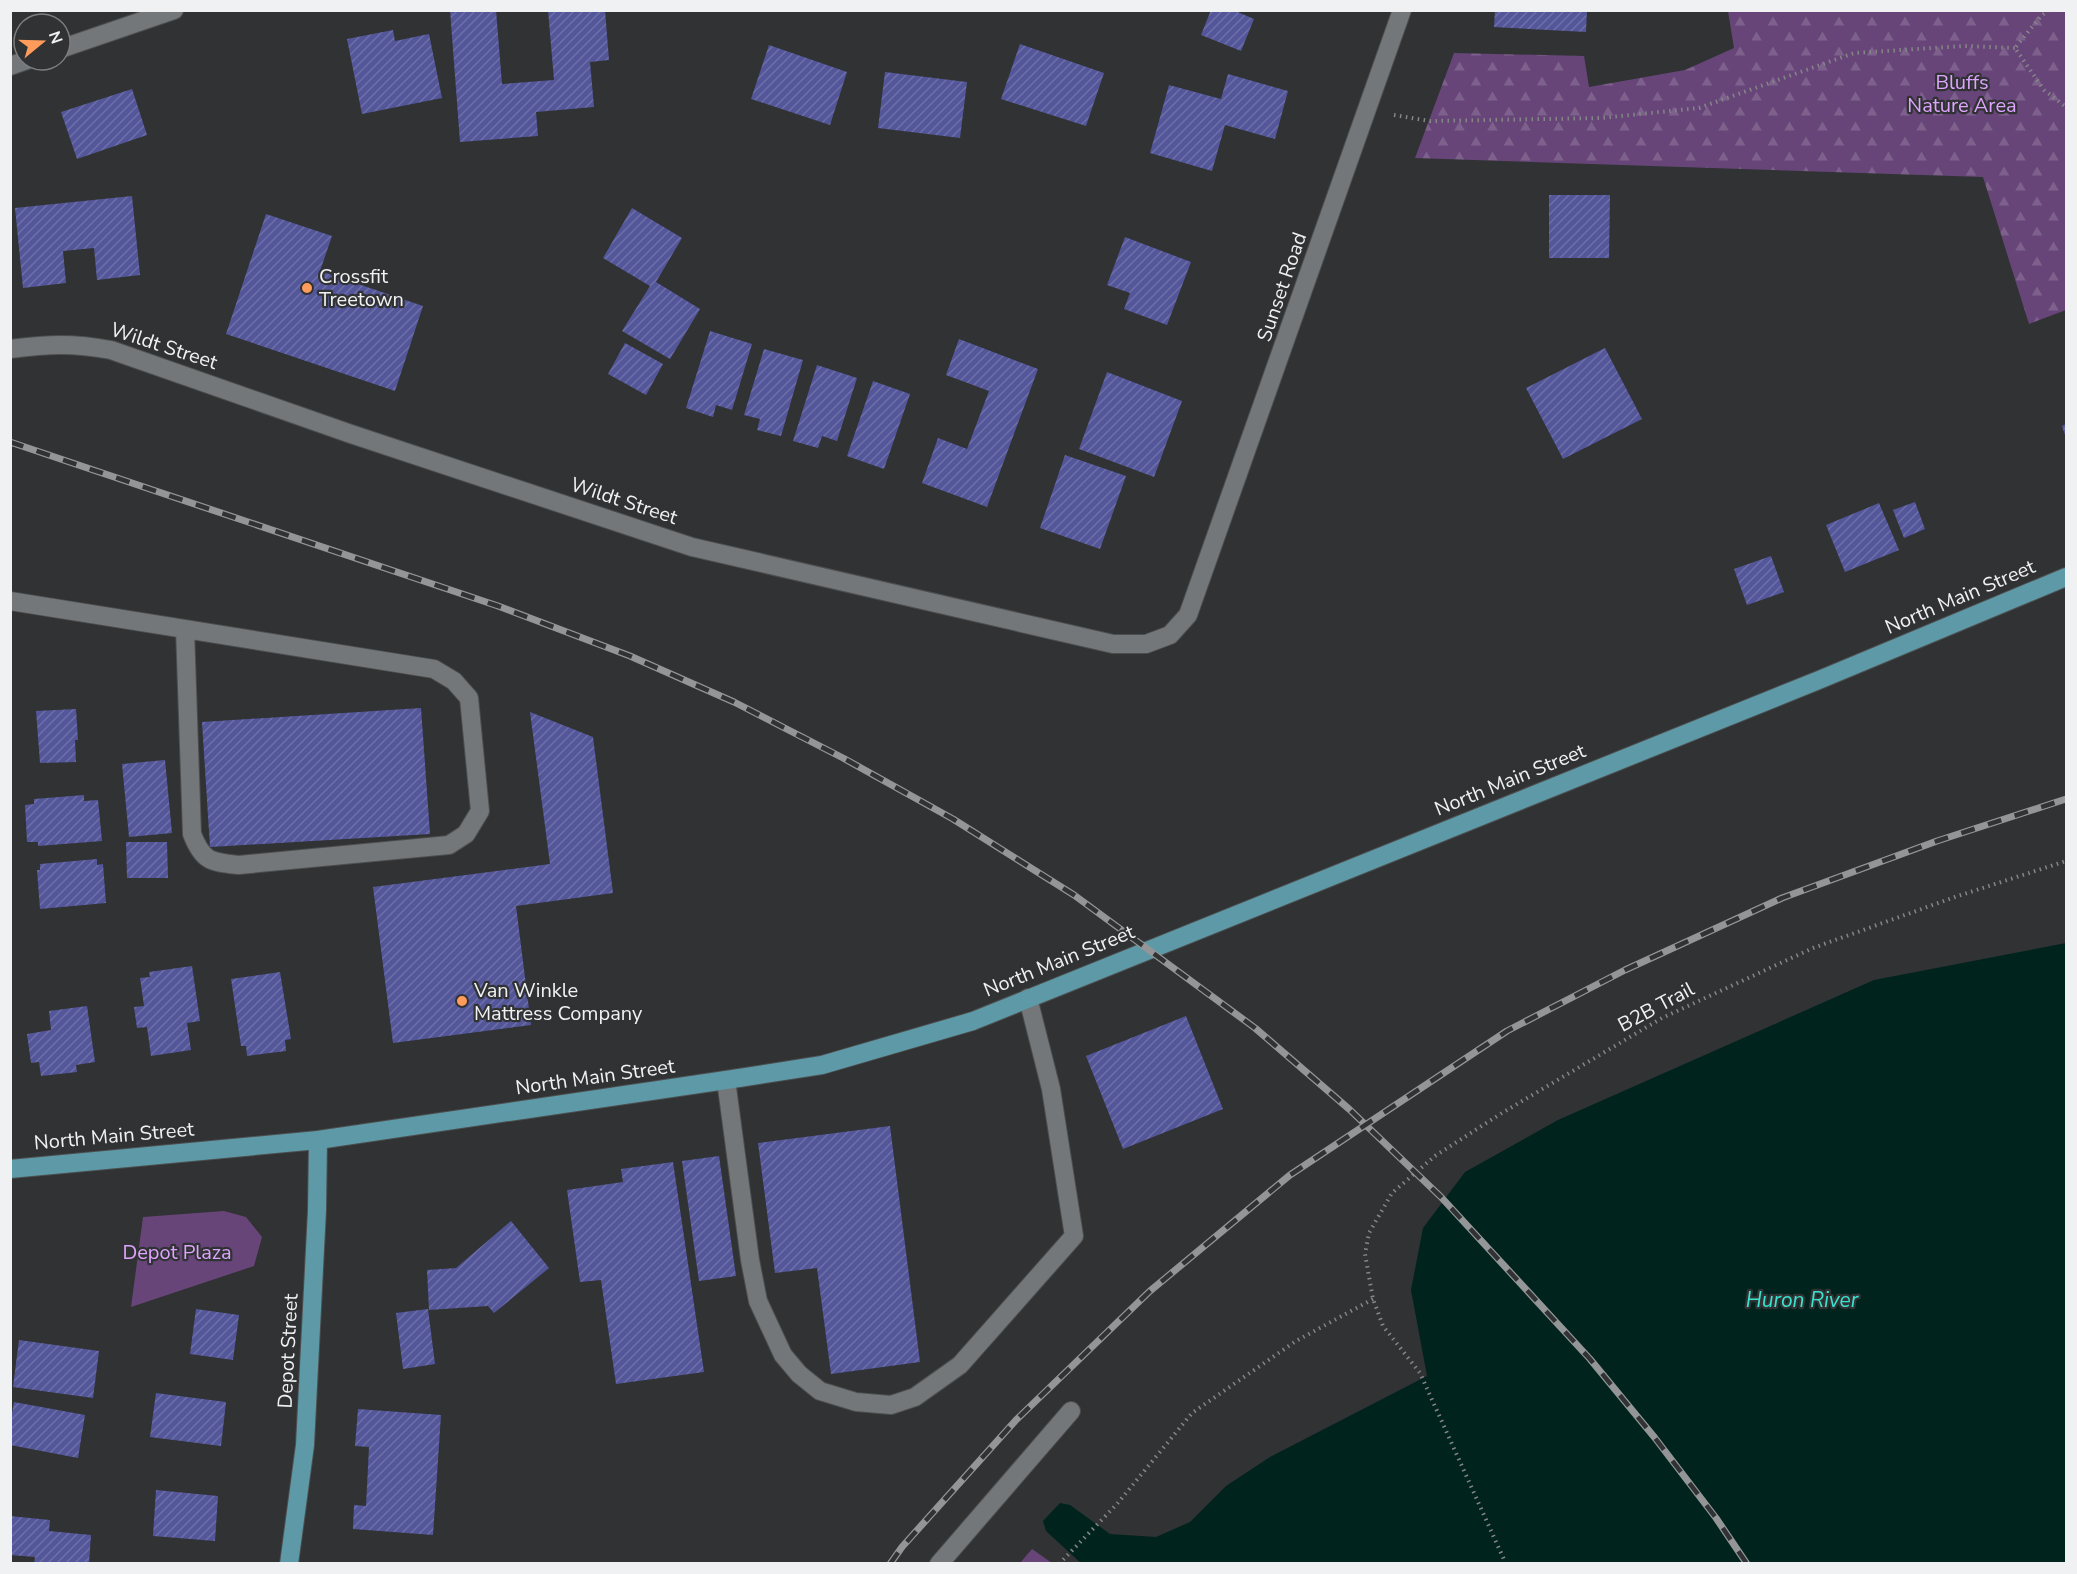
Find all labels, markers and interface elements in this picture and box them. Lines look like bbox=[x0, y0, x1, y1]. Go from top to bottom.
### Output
north arrow bbox=[12, 12, 72, 72]
text: N bbox=[43, 28, 68, 47]
park label: Bluffs Nature Area bbox=[1907, 69, 2017, 119]
street label: Sunset Road bbox=[1251, 229, 1313, 345]
place label: Crossfit Treetown bbox=[319, 263, 404, 313]
marker: Crossfit Treetown bbox=[300, 281, 314, 295]
street label: Wildt Street bbox=[107, 316, 222, 376]
street label: Wildt Street bbox=[567, 471, 682, 531]
street label: North Main Street bbox=[1881, 553, 2040, 641]
street label: North Main Street bbox=[1431, 737, 1590, 823]
street label: North Main Street bbox=[980, 918, 1139, 1004]
street label: B2B Trail bbox=[1613, 976, 1699, 1038]
place label: Van Winkle Mattress Company bbox=[473, 977, 643, 1027]
marker: Van Winkle Mattress Company bbox=[455, 994, 469, 1008]
street label: North Main Street bbox=[514, 1052, 677, 1102]
street label: North Main Street bbox=[33, 1115, 196, 1156]
park label: Depot Plaza bbox=[122, 1239, 232, 1266]
water label: Huron River bbox=[1746, 1286, 1859, 1314]
street label: Depot Street bbox=[272, 1292, 305, 1409]

